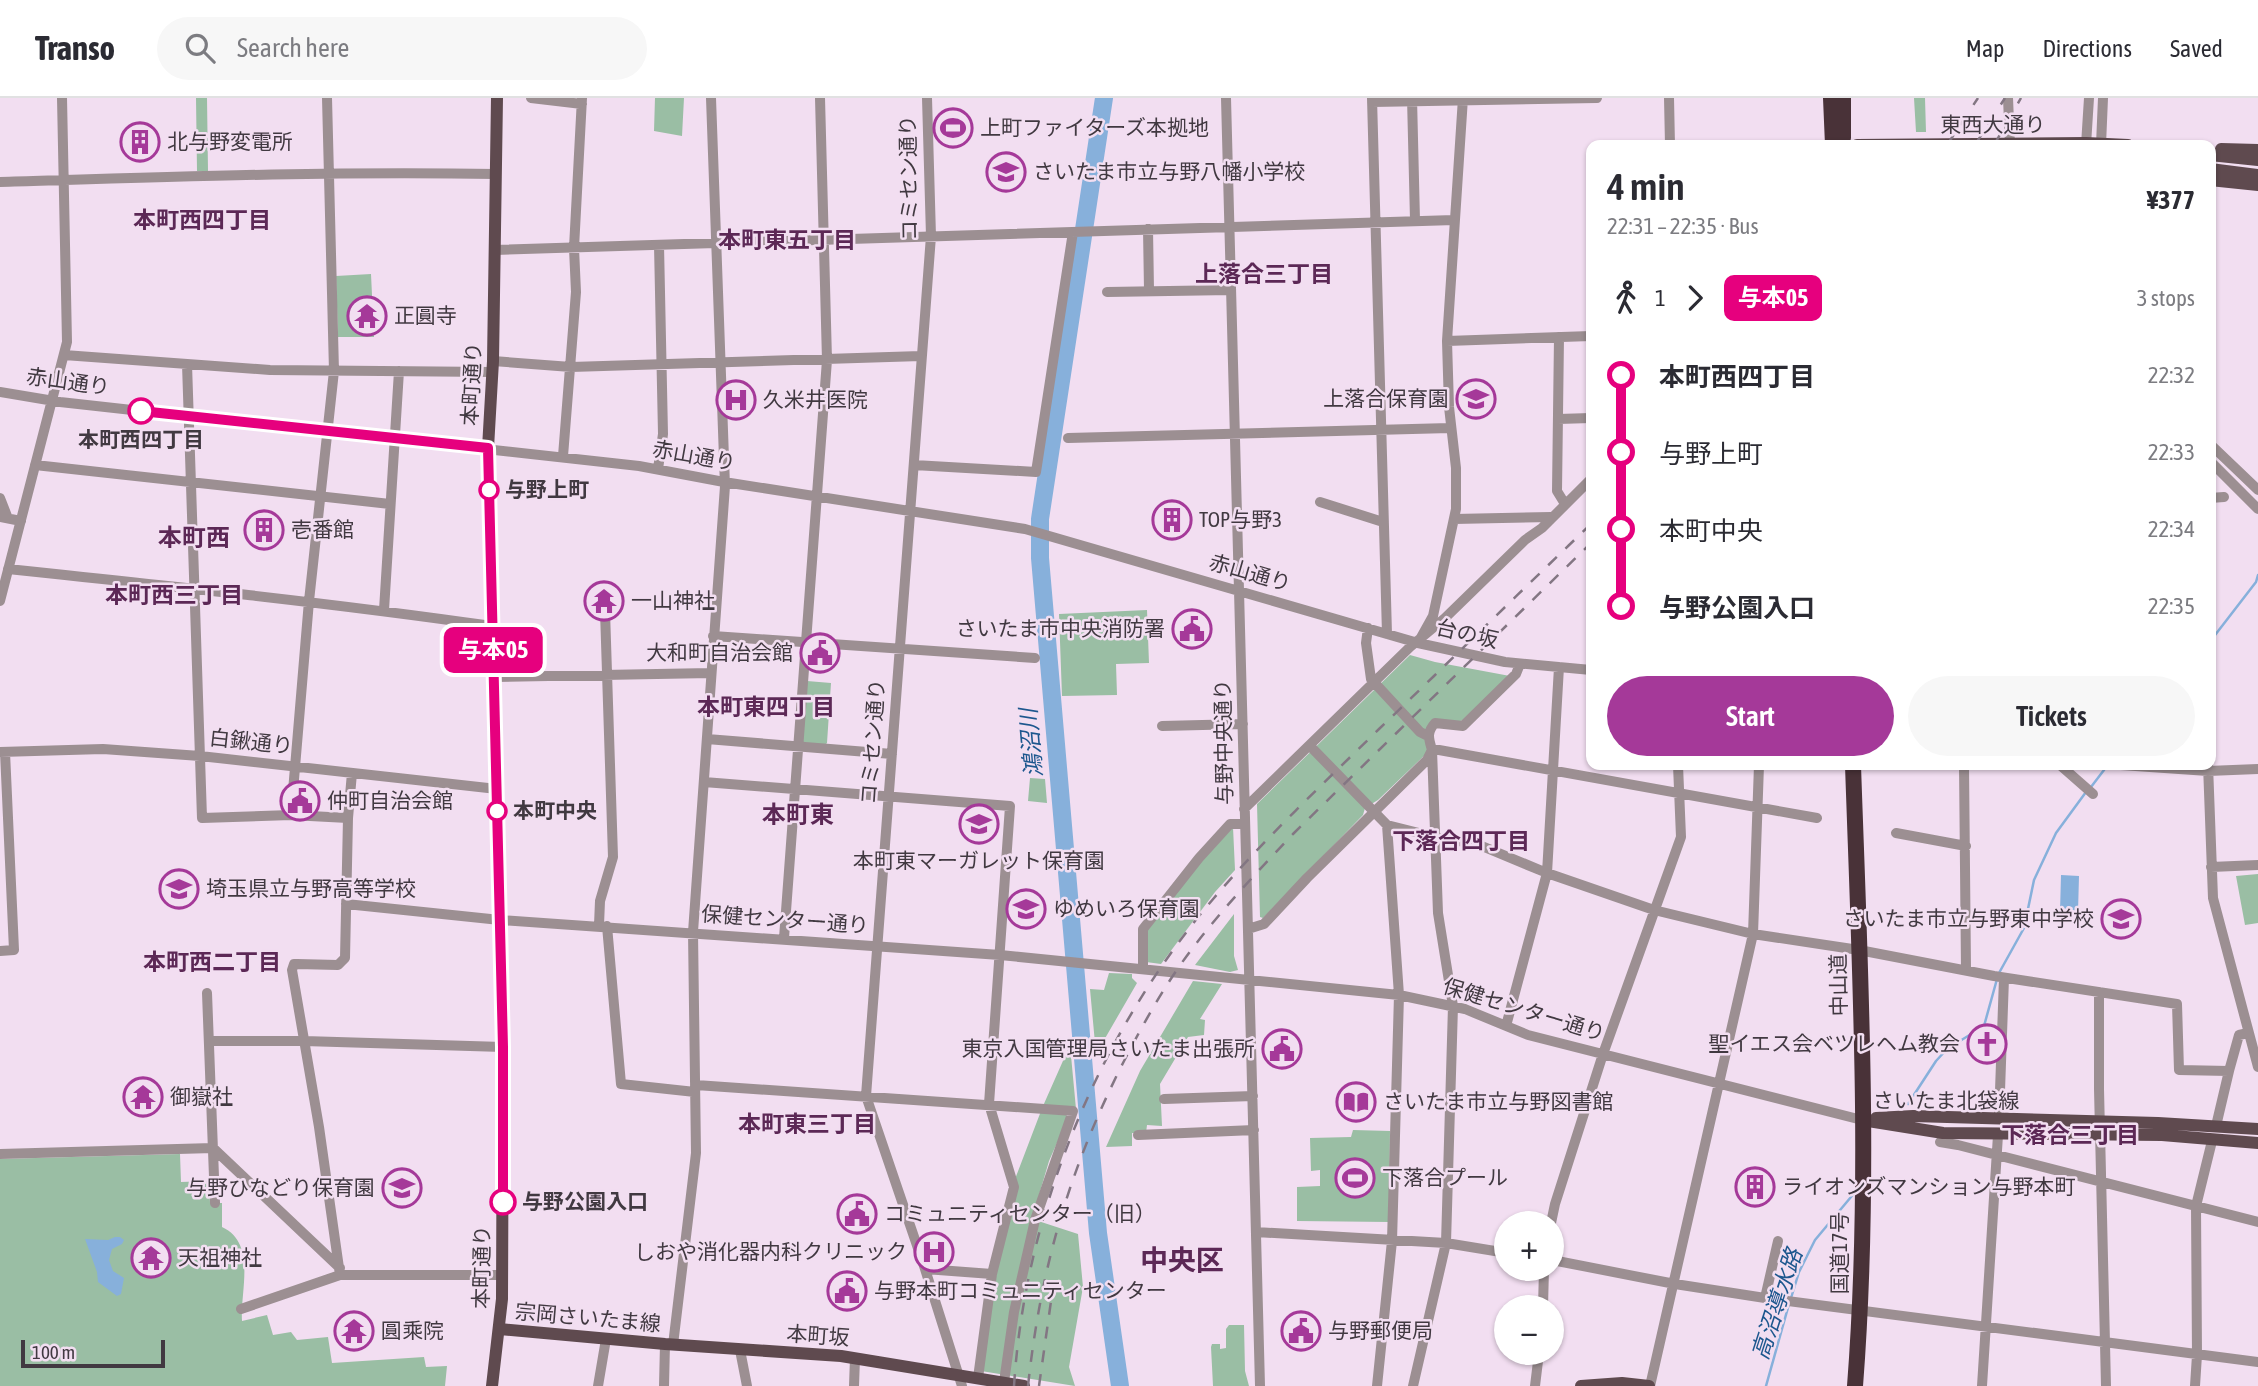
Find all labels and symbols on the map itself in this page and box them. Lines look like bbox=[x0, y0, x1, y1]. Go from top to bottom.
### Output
sports icon: 上町ファイターズ本拠地 bbox=[932, 107, 974, 149]
street label: 東西大通り bbox=[1941, 112, 2046, 136]
street label: コミセン通り bbox=[895, 115, 921, 241]
place label: 上町ファイターズ本拠地 bbox=[980, 115, 1209, 139]
building icon: 北与野変電所 bbox=[119, 121, 161, 163]
place label: 北与野変電所 bbox=[167, 129, 293, 153]
school or university icon: さいたま市立与野八幡小学校 bbox=[985, 151, 1027, 193]
place label: さいたま市立与野八幡小学校 bbox=[1033, 159, 1305, 183]
district label: 本町西四丁目 bbox=[133, 207, 271, 233]
district label: 本町東五丁目 bbox=[718, 227, 856, 253]
district label: 上落合三丁目 bbox=[1195, 261, 1333, 287]
temple icon: 正圓寺 bbox=[346, 295, 388, 337]
place label: 正圓寺 bbox=[394, 303, 457, 327]
street label: 本町通り bbox=[457, 341, 485, 427]
street label: 赤山通り bbox=[25, 363, 111, 399]
school or university icon: 上落合保育園 bbox=[1455, 378, 1497, 420]
hospital icon: 久米井医院 bbox=[715, 379, 757, 421]
place label: 上落合保育園 bbox=[1323, 386, 1449, 410]
place label: 久米井医院 bbox=[763, 387, 868, 411]
marker: 本町西四丁目 bbox=[128, 398, 154, 424]
place label: 本町西四丁目 bbox=[78, 427, 204, 451]
street label: 赤山通り bbox=[651, 436, 738, 474]
place label: 与野上町 bbox=[505, 477, 589, 501]
marker: 与野上町 bbox=[479, 480, 499, 500]
building icon: TOP与野3 bbox=[1151, 499, 1193, 541]
place label: TOP与野3 bbox=[1199, 507, 1282, 531]
building icon: 壱番館 bbox=[243, 509, 285, 551]
place label: 壱番館 bbox=[291, 517, 354, 541]
district label: 本町西 bbox=[158, 524, 230, 551]
street label: 赤山通り bbox=[1207, 549, 1294, 595]
temple icon: 一山神社 bbox=[583, 580, 625, 622]
district label: 本町西三丁目 bbox=[105, 582, 243, 608]
place label: 一山神社 bbox=[631, 588, 715, 612]
public building icon: さいたま市中央消防署 bbox=[1171, 608, 1213, 650]
street label: 台の坂 bbox=[1434, 614, 1501, 652]
place label: さいたま市中央消防署 bbox=[956, 616, 1165, 640]
line badge: 与本05 bbox=[444, 627, 542, 673]
public building icon: 大和町自治会館 bbox=[799, 632, 841, 674]
place label: 大和町自治会館 bbox=[646, 640, 793, 664]
street label: コミセン通り bbox=[856, 678, 888, 806]
street label: 与野中央通り bbox=[1210, 679, 1236, 805]
district label: 本町東四丁目 bbox=[697, 694, 835, 720]
water label: 鴻沼川 bbox=[1015, 705, 1047, 779]
street label: 白鍬通り bbox=[208, 725, 294, 757]
public building icon: 仲町自治会館 bbox=[279, 780, 321, 822]
place label: 仲町自治会館 bbox=[327, 788, 453, 812]
place label: 本町中央 bbox=[513, 798, 597, 822]
marker: 本町中央 bbox=[487, 801, 507, 821]
district label: 本町東 bbox=[762, 801, 834, 828]
school or university icon: 本町東マーガレット保育園 bbox=[958, 803, 1000, 845]
district label: 下落合四丁目 bbox=[1392, 828, 1530, 854]
place label: 本町東マーガレット保育園 bbox=[853, 848, 1105, 872]
school or university icon: 埼玉県立与野高等学校 bbox=[158, 868, 200, 910]
place label: 埼玉県立与野高等学校 bbox=[206, 876, 416, 900]
school or university icon: ゆめいろ保育園 bbox=[1005, 888, 1047, 930]
place label: ゆめいろ保育園 bbox=[1053, 896, 1200, 920]
school or university icon: さいたま市立与野東中学校 bbox=[2100, 898, 2142, 940]
street label: 保健センター通り bbox=[700, 901, 870, 937]
place label: さいたま市立与野東中学校 bbox=[1843, 906, 2094, 930]
district label: 本町西二丁目 bbox=[143, 949, 281, 975]
street label: 中山道 bbox=[1825, 953, 1851, 1017]
street label: 保健センター通り bbox=[1440, 973, 1608, 1045]
church icon: 聖イエス会ベツレヘム教会 bbox=[1966, 1023, 2008, 1065]
public building icon: 東京入国管理局さいたま出張所 bbox=[1261, 1028, 1303, 1070]
place label: 聖イエス会ベツレヘム教会 bbox=[1708, 1031, 1960, 1055]
place label: 東京入国管理局さいたま出張所 bbox=[962, 1036, 1255, 1060]
temple icon: 御嶽社 bbox=[122, 1076, 164, 1118]
library icon: さいたま市立与野図書館 bbox=[1335, 1081, 1377, 1123]
place label: 御嶽社 bbox=[170, 1084, 233, 1108]
street label: さいたま北袋線 bbox=[1873, 1088, 2019, 1112]
place label: さいたま市立与野図書館 bbox=[1383, 1089, 1613, 1113]
district label: 本町東三丁目 bbox=[738, 1111, 876, 1137]
district label: 下落合三丁目 bbox=[2001, 1122, 2139, 1148]
sports icon: 下落合プール bbox=[1334, 1157, 1376, 1199]
place label: 下落合プール bbox=[1382, 1165, 1508, 1189]
building icon: ライオンズマンション与野本町 bbox=[1734, 1166, 1776, 1208]
school or university icon: 与野ひなどり保育園 bbox=[381, 1167, 423, 1209]
place label: ライオンズマンション与野本町 bbox=[1782, 1174, 2076, 1198]
place label: 与野ひなどり保育園 bbox=[186, 1175, 375, 1199]
marker: 与野公園入口 bbox=[490, 1189, 516, 1215]
place label: 与野公園入口 bbox=[522, 1189, 648, 1213]
public building icon: コミュニティセンター（旧） bbox=[836, 1193, 878, 1235]
place label: コミュニティセンター（旧） bbox=[884, 1201, 1156, 1225]
street label: 国道17号 bbox=[1827, 1212, 1851, 1294]
street label: 本町通り bbox=[468, 1225, 494, 1309]
hospital icon: しおや消化器内科クリニック bbox=[913, 1231, 955, 1273]
temple icon: 天祖神社 bbox=[130, 1237, 172, 1279]
place label: しおや消化器内科クリニック bbox=[634, 1239, 907, 1263]
water label: 高沼導水路 bbox=[1747, 1243, 1808, 1363]
district label: 中央区 bbox=[1140, 1244, 1224, 1276]
place label: 天祖神社 bbox=[178, 1245, 262, 1269]
public building icon: 与野本町コミュニティセンター bbox=[826, 1270, 868, 1312]
place label: 与野本町コミュニティセンター bbox=[874, 1278, 1167, 1302]
street label: 宗岡さいたま線 bbox=[514, 1299, 662, 1335]
temple icon: 圓乘院 bbox=[333, 1310, 375, 1352]
public building icon: 与野郵便局 bbox=[1280, 1310, 1322, 1352]
place label: 圓乘院 bbox=[381, 1318, 444, 1342]
place label: 与野郵便局 bbox=[1328, 1318, 1433, 1342]
street label: 本町坂 bbox=[786, 1321, 850, 1349]
scale bar bbox=[21, 1337, 164, 1369]

